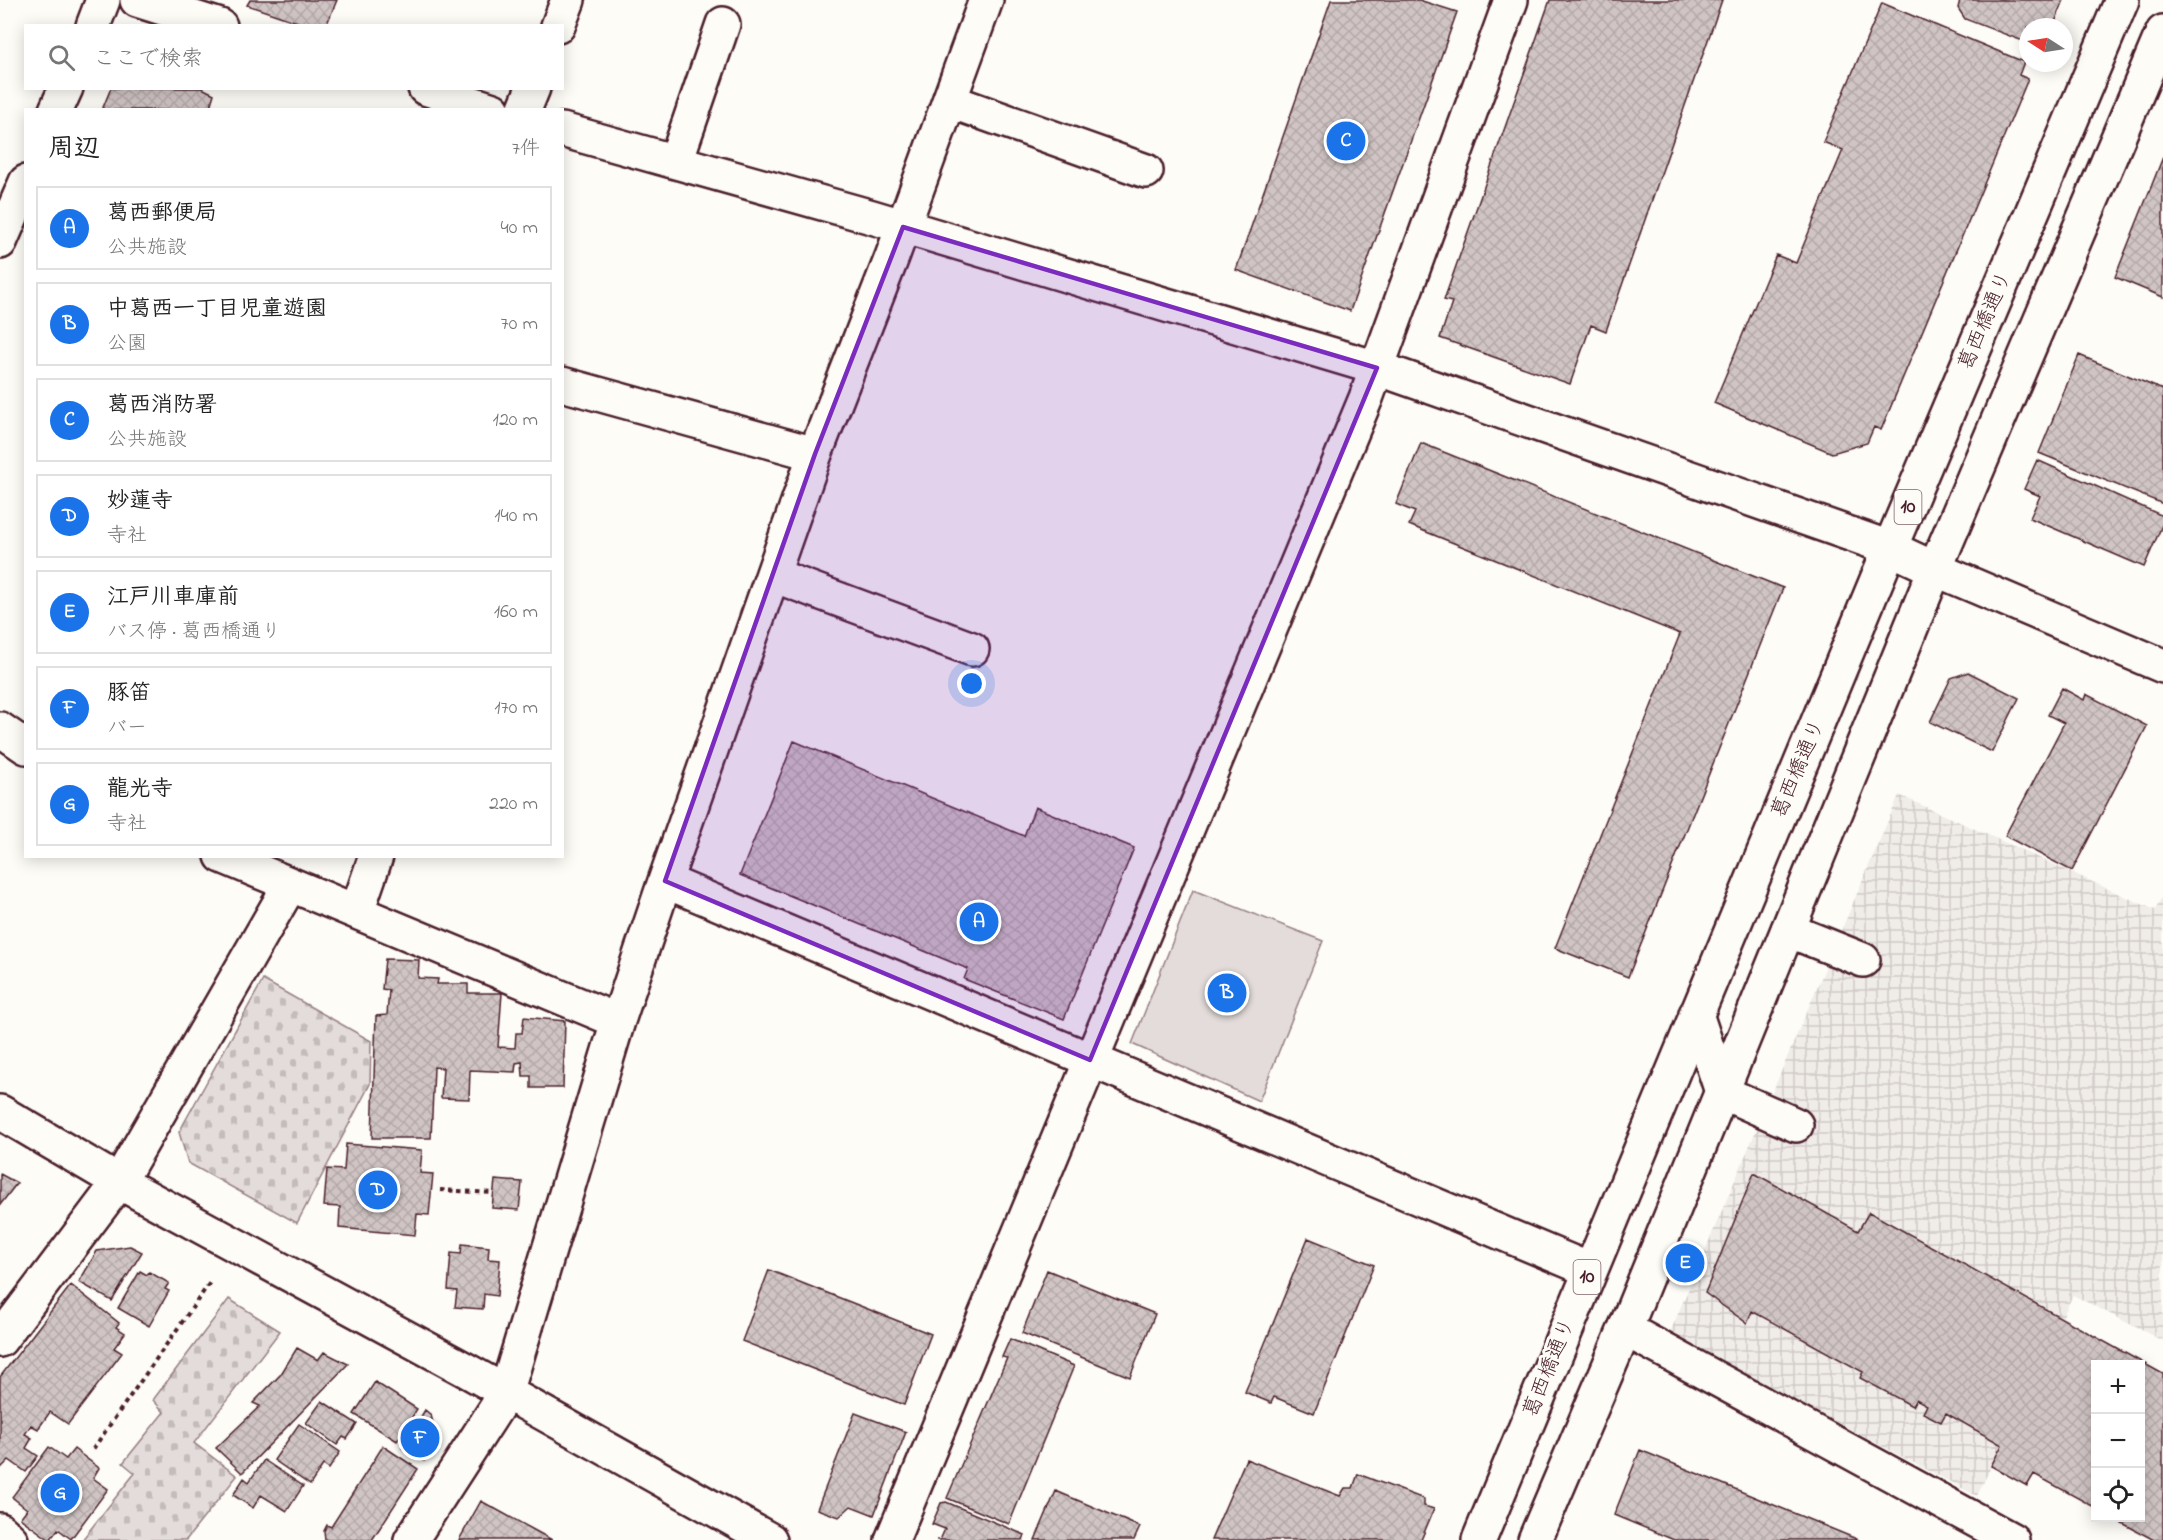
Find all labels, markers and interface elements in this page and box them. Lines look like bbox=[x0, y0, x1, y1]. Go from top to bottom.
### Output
north arrow bbox=[2019, 18, 2073, 72]
search box bbox=[24, 24, 564, 90]
icon: search bbox=[45, 41, 78, 74]
text: ここで検索 bbox=[93, 44, 203, 76]
pin: C bbox=[1326, 118, 1366, 164]
text: 周辺 bbox=[48, 131, 100, 169]
text: 7件 bbox=[512, 135, 540, 164]
text: 葛西郵便局 bbox=[107, 198, 217, 230]
text: A bbox=[63, 214, 76, 243]
text: 40 m bbox=[501, 214, 538, 243]
text: 公共施設 bbox=[107, 234, 187, 263]
street label: 葛西橋通り bbox=[1952, 267, 2020, 375]
text: 中葛西一丁目児童遊園 bbox=[107, 294, 327, 326]
text: B bbox=[63, 310, 76, 339]
text: 70 m bbox=[501, 310, 538, 339]
text: 公園 bbox=[107, 330, 147, 359]
text: 葛西消防署 bbox=[107, 390, 217, 422]
text: C bbox=[64, 406, 75, 435]
text: 120 m bbox=[493, 406, 538, 435]
text: 公共施設 bbox=[107, 426, 187, 455]
text: 妙蓮寺 bbox=[107, 486, 173, 518]
road number: 10 bbox=[1894, 490, 1922, 524]
text: D bbox=[62, 502, 77, 531]
text: 140 m bbox=[494, 502, 538, 531]
text: 寺社 bbox=[107, 522, 147, 551]
text: 江戸川車庫前 bbox=[107, 582, 239, 614]
text: E bbox=[63, 598, 76, 627]
text: 160 m bbox=[494, 598, 538, 627]
text: バス停 · 葛西橋通り bbox=[107, 618, 281, 647]
your location bbox=[957, 669, 986, 698]
text: 豚笛 bbox=[107, 678, 151, 710]
text: F bbox=[63, 694, 76, 723]
text: 170 m bbox=[494, 694, 538, 723]
text: バー bbox=[107, 714, 147, 743]
street label: 葛西橋通り bbox=[1765, 715, 1833, 823]
text: 龍光寺 bbox=[107, 774, 173, 806]
text: G bbox=[63, 790, 76, 819]
text: 220 m bbox=[489, 790, 538, 819]
text: 寺社 bbox=[107, 810, 147, 839]
pin: A bbox=[960, 900, 998, 944]
pin: B bbox=[1208, 970, 1246, 1016]
pin: D bbox=[358, 1168, 398, 1212]
pin: E bbox=[1666, 1240, 1704, 1286]
road number: 10 bbox=[1574, 1260, 1600, 1294]
street label: 葛西橋通り bbox=[1516, 1314, 1584, 1422]
map controls bbox=[2091, 1360, 2145, 1522]
button: + bbox=[2091, 1360, 2145, 1414]
button: − bbox=[2091, 1414, 2145, 1468]
pin: F bbox=[400, 1416, 440, 1460]
button: locate bbox=[2091, 1468, 2145, 1522]
pin: G bbox=[40, 1470, 80, 1516]

